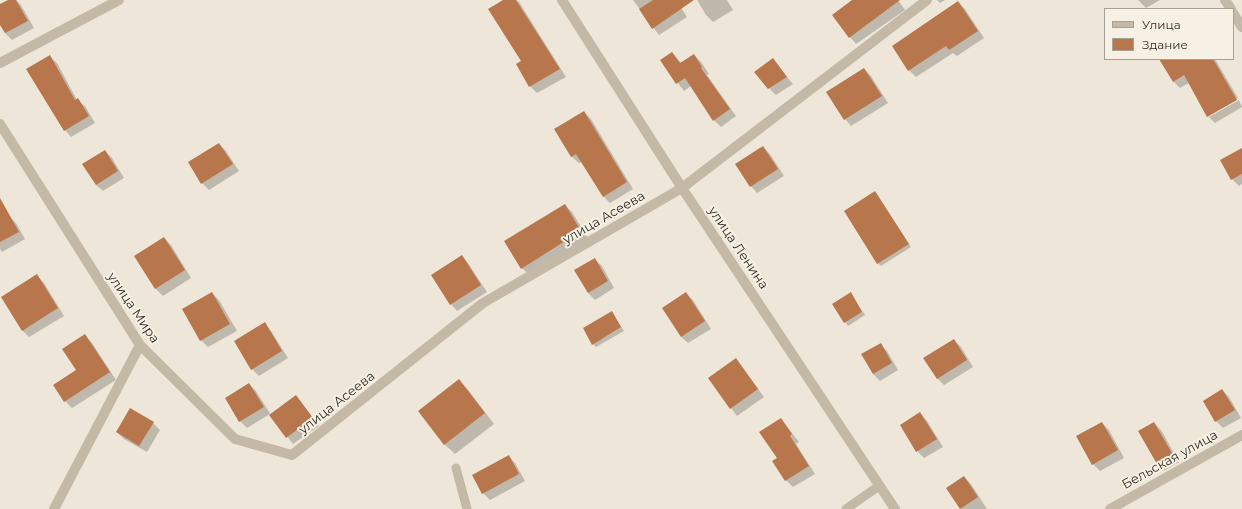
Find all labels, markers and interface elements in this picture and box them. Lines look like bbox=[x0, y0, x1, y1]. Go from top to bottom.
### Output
legend bbox=[1104, 8, 1234, 60]
text: Улица bbox=[1142, 17, 1181, 32]
text: Здание bbox=[1142, 37, 1188, 52]
street label: улица Асеева bbox=[560, 188, 648, 248]
street label: улица Ленина bbox=[705, 204, 771, 292]
street label: улица Мира bbox=[104, 270, 162, 346]
street label: улица Асеева bbox=[296, 368, 378, 438]
street label: Бельская улица bbox=[1119, 427, 1221, 493]

